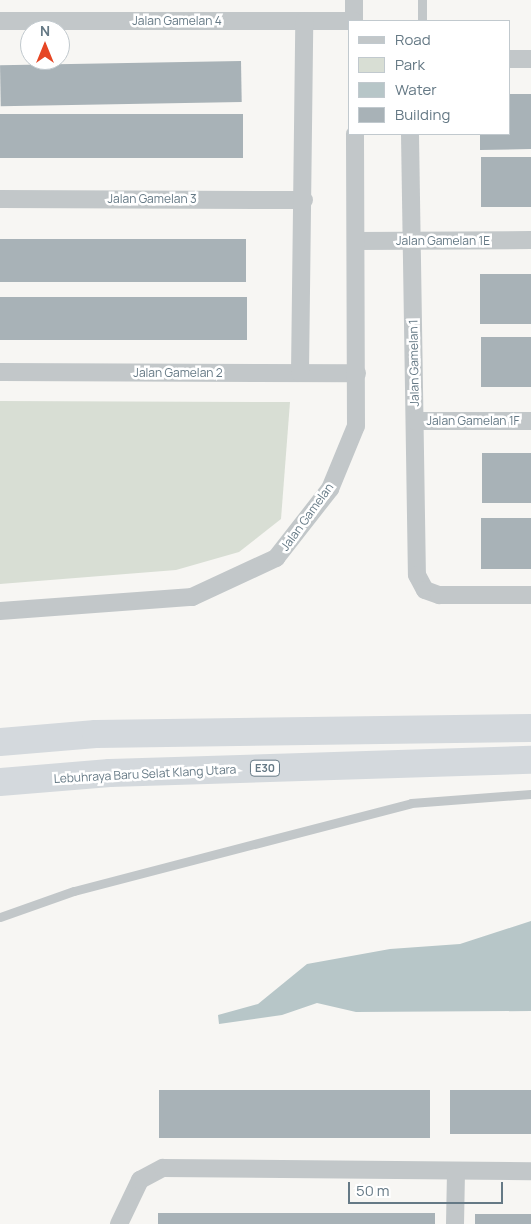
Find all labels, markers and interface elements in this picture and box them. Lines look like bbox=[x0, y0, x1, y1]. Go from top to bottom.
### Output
street label: Jalan Gamelan 4 bbox=[132, 14, 222, 28]
north arrow bbox=[20, 20, 70, 70]
legend bbox=[348, 20, 511, 135]
text: N bbox=[40, 21, 50, 40]
text: Road bbox=[395, 29, 431, 50]
text: Park bbox=[395, 54, 425, 75]
text: Water bbox=[395, 79, 437, 100]
text: Building bbox=[395, 104, 450, 125]
street label: Jalan Gamelan 3 bbox=[107, 192, 197, 206]
street label: Jalan Gamelan 1E bbox=[396, 234, 490, 248]
street label: Jalan Gamelan 1 bbox=[406, 319, 422, 407]
street label: Jalan Gamelan 2 bbox=[133, 366, 223, 380]
street label: Jalan Gamelan 1F bbox=[426, 414, 520, 428]
street label: Jalan Gamelan bbox=[278, 480, 336, 554]
road number: E30 bbox=[249, 760, 281, 776]
street label: Lebuhraya Baru Selat Klang Utara bbox=[53, 762, 237, 786]
scale bar bbox=[351, 1172, 506, 1204]
text: 50 m bbox=[356, 1180, 390, 1201]

